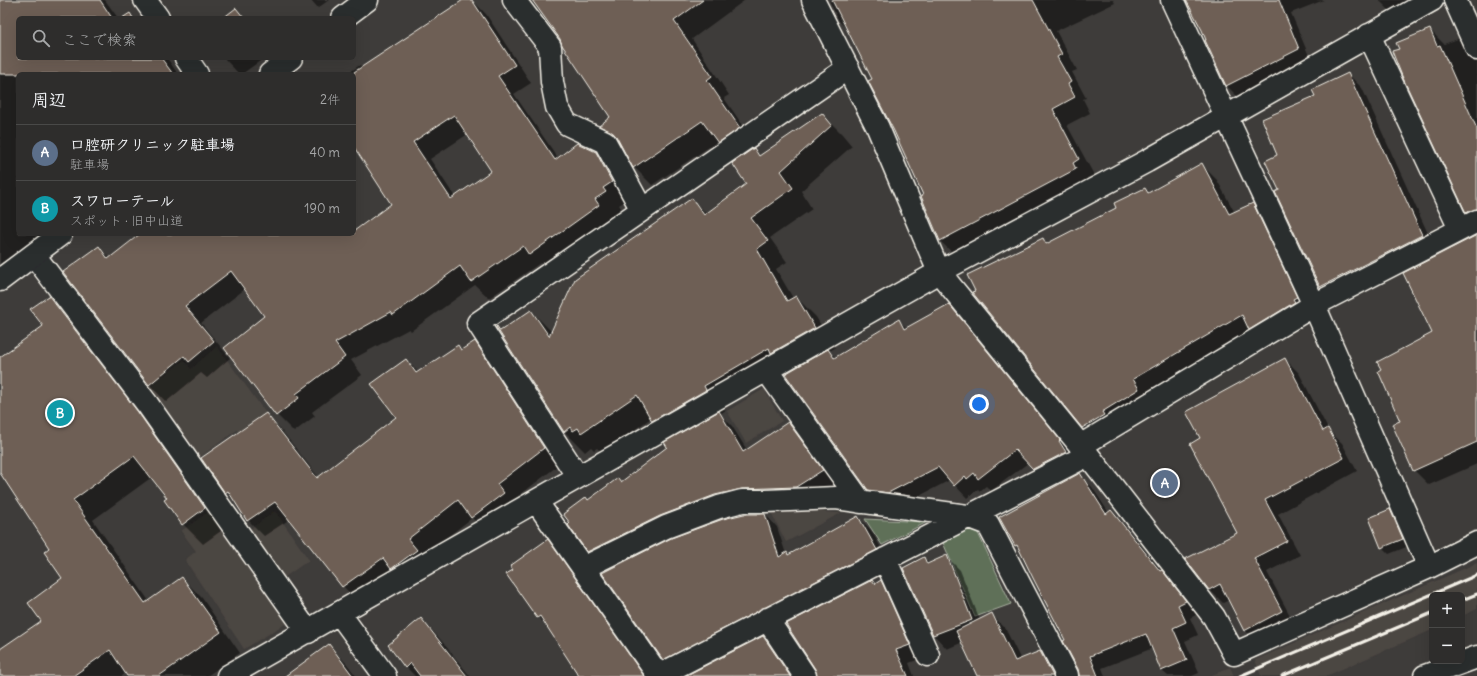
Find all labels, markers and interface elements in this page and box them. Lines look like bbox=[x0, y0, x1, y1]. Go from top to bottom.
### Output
search box bbox=[16, 16, 356, 60]
icon: search bbox=[30, 27, 52, 49]
text: ここで検索 bbox=[62, 30, 137, 49]
text: 周辺 bbox=[32, 89, 66, 111]
text: 2件 bbox=[320, 91, 340, 108]
text: 口腔研クリニック駐車場 bbox=[70, 135, 235, 154]
text: A bbox=[41, 144, 49, 161]
text: 40 m bbox=[309, 144, 340, 161]
text: 駐車場 bbox=[70, 156, 109, 173]
text: スワローテール bbox=[70, 191, 174, 210]
text: B bbox=[41, 200, 49, 217]
text: 190 m bbox=[304, 200, 340, 217]
text: スポット · 旧中山道 bbox=[70, 212, 183, 229]
your location bbox=[969, 394, 989, 414]
pin: B bbox=[47, 398, 73, 428]
pin: A bbox=[1152, 468, 1178, 498]
map controls bbox=[1429, 592, 1465, 664]
button: + bbox=[1429, 592, 1465, 628]
button: − bbox=[1429, 628, 1465, 664]

